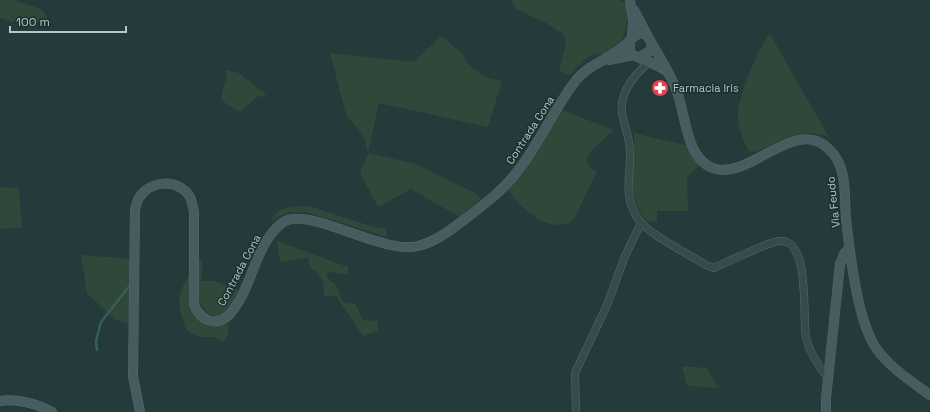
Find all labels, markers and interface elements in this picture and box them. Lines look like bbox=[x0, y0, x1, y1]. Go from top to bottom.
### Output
scale bar bbox=[10, 8, 126, 34]
text: 100 m bbox=[16, 14, 50, 30]
pharmacy icon: Farmacia Iris bbox=[650, 78, 670, 98]
place label: Farmacia Iris bbox=[673, 81, 739, 95]
street label: Contrada Cona bbox=[503, 93, 558, 167]
street label: Via Feudo bbox=[823, 175, 843, 228]
street label: Contrada Cona bbox=[214, 231, 264, 308]

